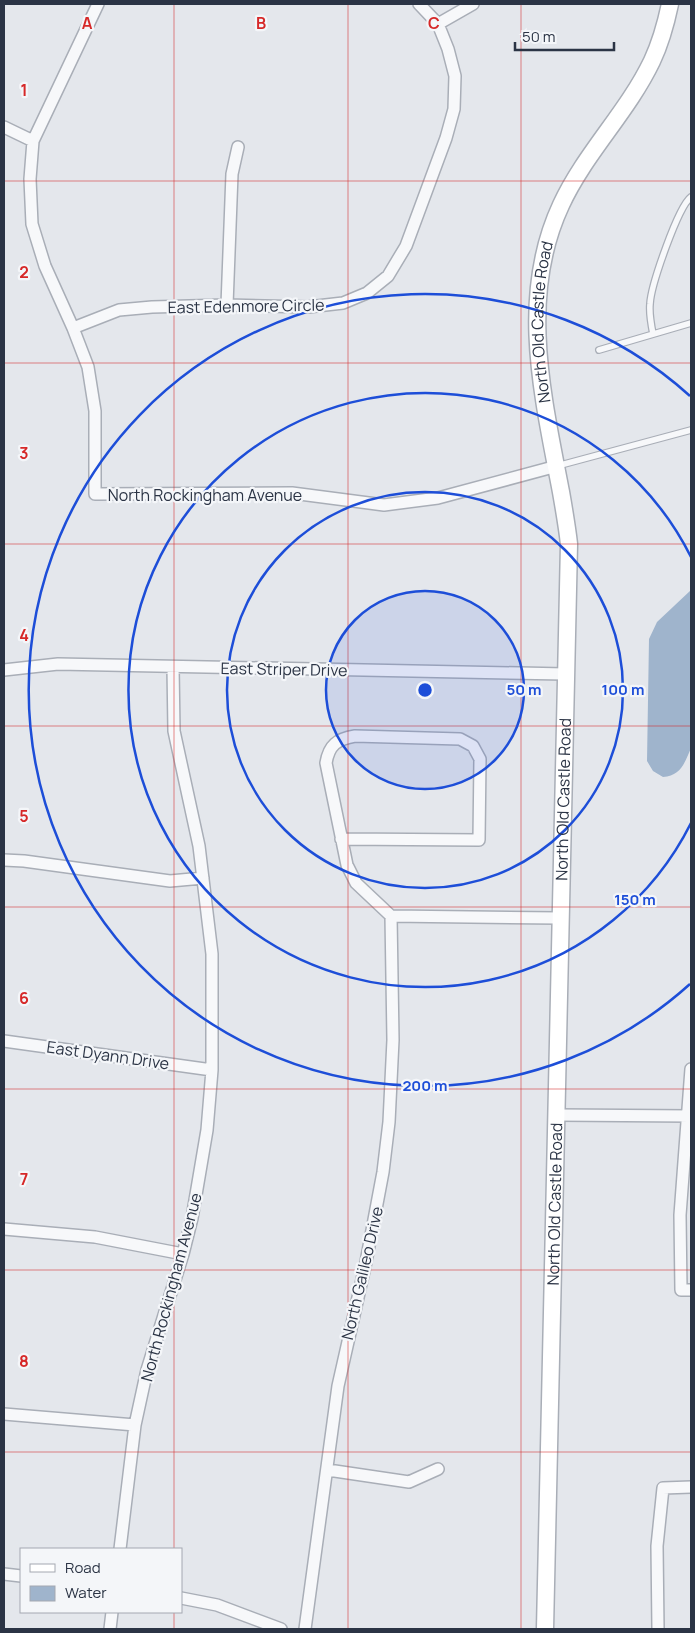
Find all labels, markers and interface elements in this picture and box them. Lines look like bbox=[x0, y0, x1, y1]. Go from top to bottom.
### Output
text: A bbox=[82, 12, 93, 34]
text: B bbox=[256, 12, 266, 34]
text: C bbox=[428, 12, 440, 34]
scale bar bbox=[515, 20, 614, 52]
text: 50 m bbox=[522, 26, 556, 47]
text: 1 bbox=[20, 79, 28, 101]
street label: North Old Castle Road bbox=[526, 239, 558, 404]
text: 2 bbox=[19, 261, 29, 283]
street label: East Edenmore Circle bbox=[167, 294, 325, 318]
text: 3 bbox=[19, 442, 29, 464]
street label: North Rockingham Avenue bbox=[108, 484, 302, 506]
text: 4 bbox=[19, 624, 29, 646]
street label: East Striper Drive bbox=[220, 657, 348, 681]
text: 50 m bbox=[506, 679, 542, 700]
text: 100 m bbox=[602, 679, 644, 700]
centre of rings bbox=[416, 681, 434, 699]
street label: North Old Castle Road bbox=[550, 718, 576, 881]
text: 5 bbox=[19, 805, 29, 827]
text: 150 m bbox=[614, 889, 656, 910]
text: 6 bbox=[19, 987, 29, 1009]
street label: East Dyann Drive bbox=[45, 1036, 171, 1074]
text: 200 m bbox=[402, 1075, 448, 1096]
street label: North Old Castle Road bbox=[542, 1122, 567, 1286]
text: 7 bbox=[20, 1168, 28, 1190]
street label: North Rockingham Avenue bbox=[135, 1190, 207, 1384]
street label: North Galileo Drive bbox=[336, 1204, 388, 1342]
text: 8 bbox=[19, 1350, 29, 1372]
legend bbox=[20, 1548, 182, 1613]
text: Road bbox=[65, 1557, 101, 1578]
text: Water bbox=[65, 1582, 107, 1603]

